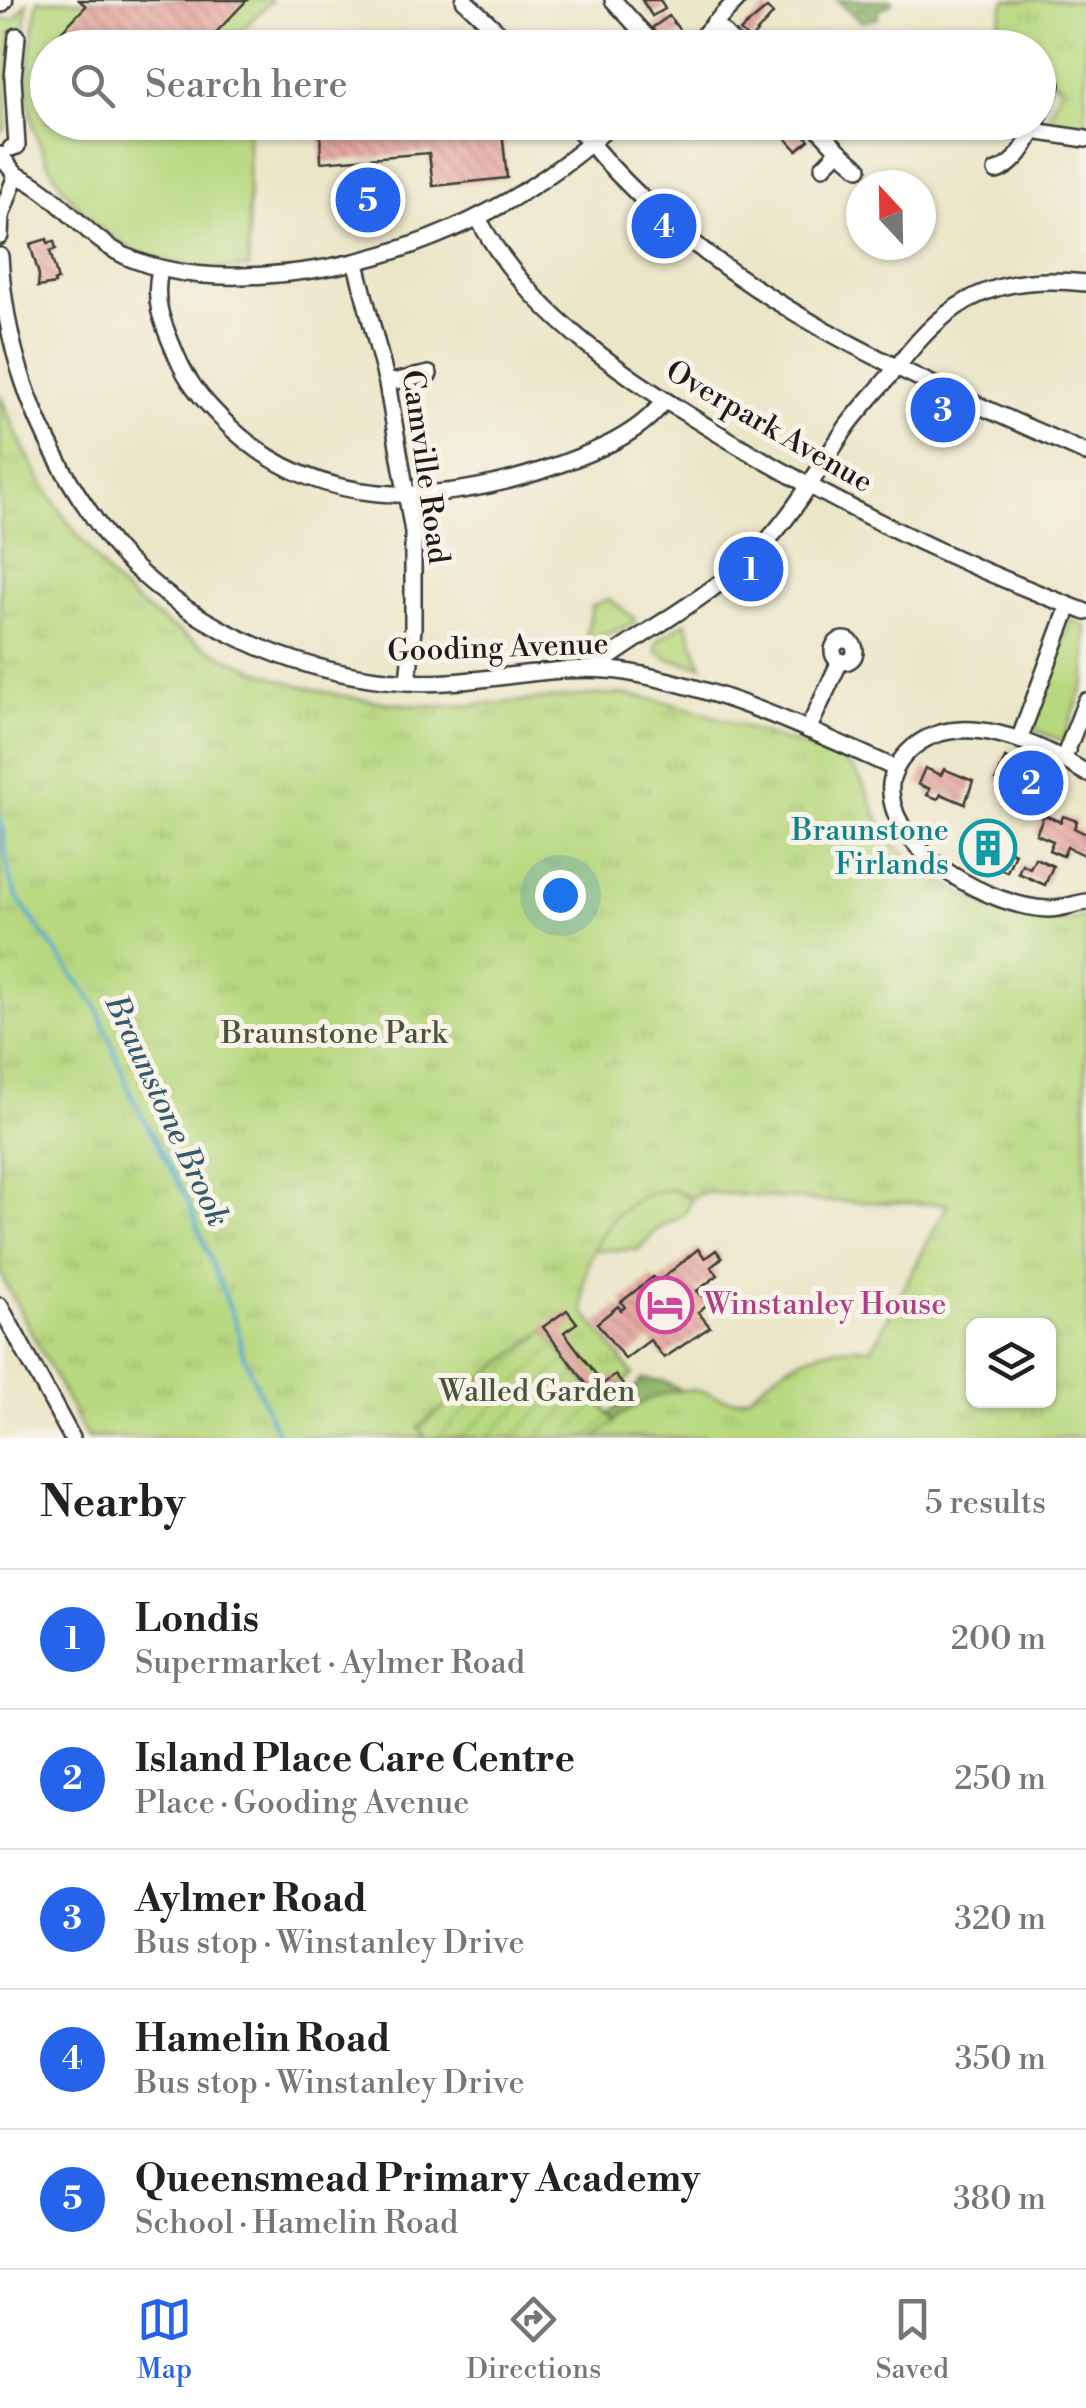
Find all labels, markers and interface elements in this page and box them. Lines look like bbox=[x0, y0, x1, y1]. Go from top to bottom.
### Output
search box bbox=[30, 30, 1056, 140]
icon: search bbox=[65, 58, 120, 113]
text: Search here bbox=[145, 62, 348, 109]
pin: 5 bbox=[336, 162, 400, 238]
north arrow bbox=[846, 170, 936, 260]
pin: 4 bbox=[632, 188, 696, 264]
street label: Overpark Avenue bbox=[659, 352, 879, 502]
street label: Camville Road bbox=[393, 368, 457, 566]
pin: 3 bbox=[910, 372, 976, 448]
pin: 1 bbox=[718, 532, 784, 606]
street label: Gooding Avenue bbox=[387, 625, 609, 671]
pin: 2 bbox=[998, 746, 1064, 820]
place label: Braunstone Firlands bbox=[790, 812, 949, 884]
building icon: Braunstone Firlands bbox=[958, 818, 1018, 878]
your location bbox=[535, 870, 586, 921]
water label: Braunstone Brook bbox=[95, 988, 238, 1233]
park label: Braunstone Park bbox=[220, 1015, 448, 1053]
hotel icon: Winstanley House bbox=[635, 1275, 695, 1335]
place label: Winstanley House bbox=[703, 1286, 946, 1324]
map controls bbox=[966, 1318, 1056, 1408]
button: layers bbox=[966, 1318, 1056, 1408]
park label: Walled Garden bbox=[438, 1373, 635, 1411]
text: Nearby bbox=[40, 1477, 185, 1530]
text: 5 results bbox=[925, 1483, 1046, 1523]
text: Londis bbox=[135, 1596, 259, 1643]
text: 1 bbox=[65, 1619, 80, 1659]
text: 200 m bbox=[951, 1619, 1046, 1659]
text: Supermarket · Aylmer Road bbox=[135, 1643, 525, 1683]
text: Island Place Care Centre bbox=[135, 1736, 575, 1783]
text: 2 bbox=[62, 1759, 83, 1799]
text: 250 m bbox=[954, 1759, 1046, 1799]
text: Place · Gooding Avenue bbox=[135, 1783, 469, 1823]
text: Aylmer Road bbox=[135, 1876, 367, 1923]
text: 3 bbox=[63, 1899, 82, 1939]
text: 320 m bbox=[954, 1899, 1046, 1939]
text: Bus stop · Winstanley Drive bbox=[135, 1923, 525, 1963]
text: Hamelin Road bbox=[135, 2016, 391, 2063]
text: 4 bbox=[62, 2039, 83, 2079]
text: 350 m bbox=[955, 2039, 1046, 2079]
text: Bus stop · Winstanley Drive bbox=[135, 2063, 525, 2103]
text: Queensmead Primary Academy bbox=[135, 2156, 700, 2203]
text: 5 bbox=[63, 2179, 82, 2219]
text: 380 m bbox=[953, 2179, 1046, 2219]
text: School · Hamelin Road bbox=[135, 2203, 458, 2243]
tab: Map bbox=[137, 2292, 192, 2387]
tab: Directions bbox=[466, 2292, 601, 2387]
tab: Saved bbox=[875, 2292, 949, 2387]

